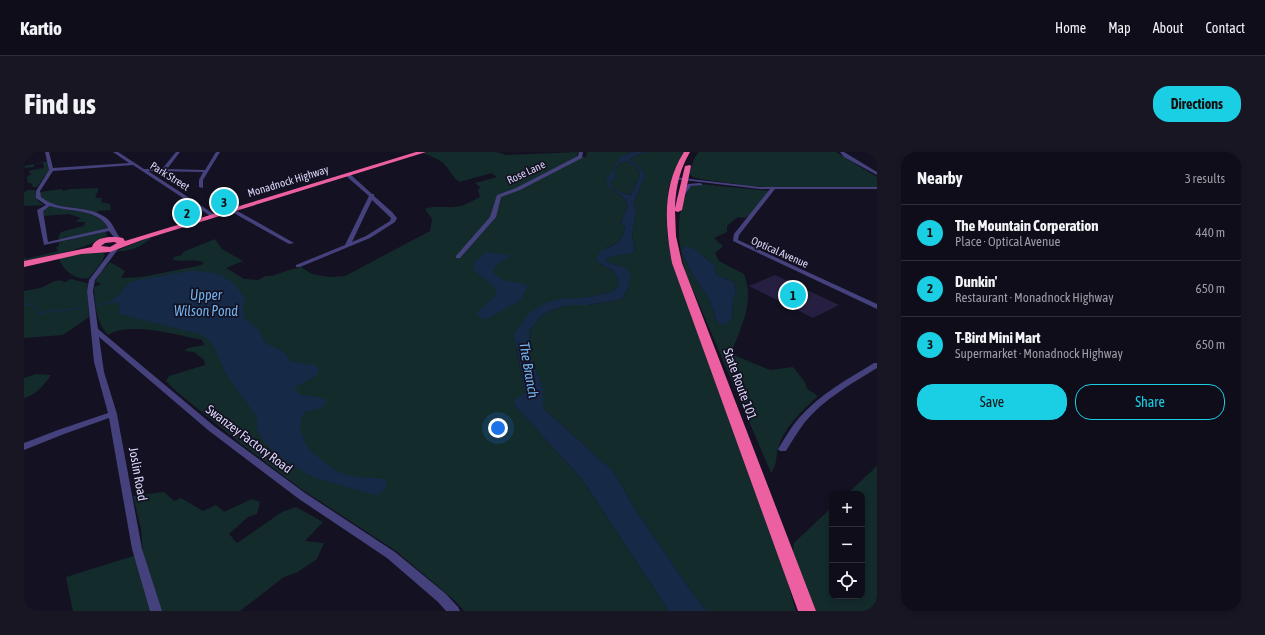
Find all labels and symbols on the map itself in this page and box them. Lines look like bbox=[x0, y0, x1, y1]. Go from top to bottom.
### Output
street label: Rose Lane bbox=[505, 158, 547, 186]
street label: Park Street bbox=[148, 159, 192, 193]
street label: Monadnock Highway bbox=[246, 163, 330, 199]
pin: 3 bbox=[211, 187, 237, 217]
pin: 2 bbox=[174, 198, 200, 228]
street label: Optical Avenue bbox=[750, 234, 810, 270]
pin: 1 bbox=[780, 280, 806, 310]
water label: Upper Wilson Pond bbox=[174, 287, 238, 319]
water label: The Branch bbox=[516, 341, 542, 399]
street label: State Route 101 bbox=[720, 346, 760, 422]
street label: Swanzey Factory Road bbox=[203, 402, 295, 476]
your location bbox=[488, 418, 508, 438]
street label: Joslin Road bbox=[126, 446, 150, 502]

